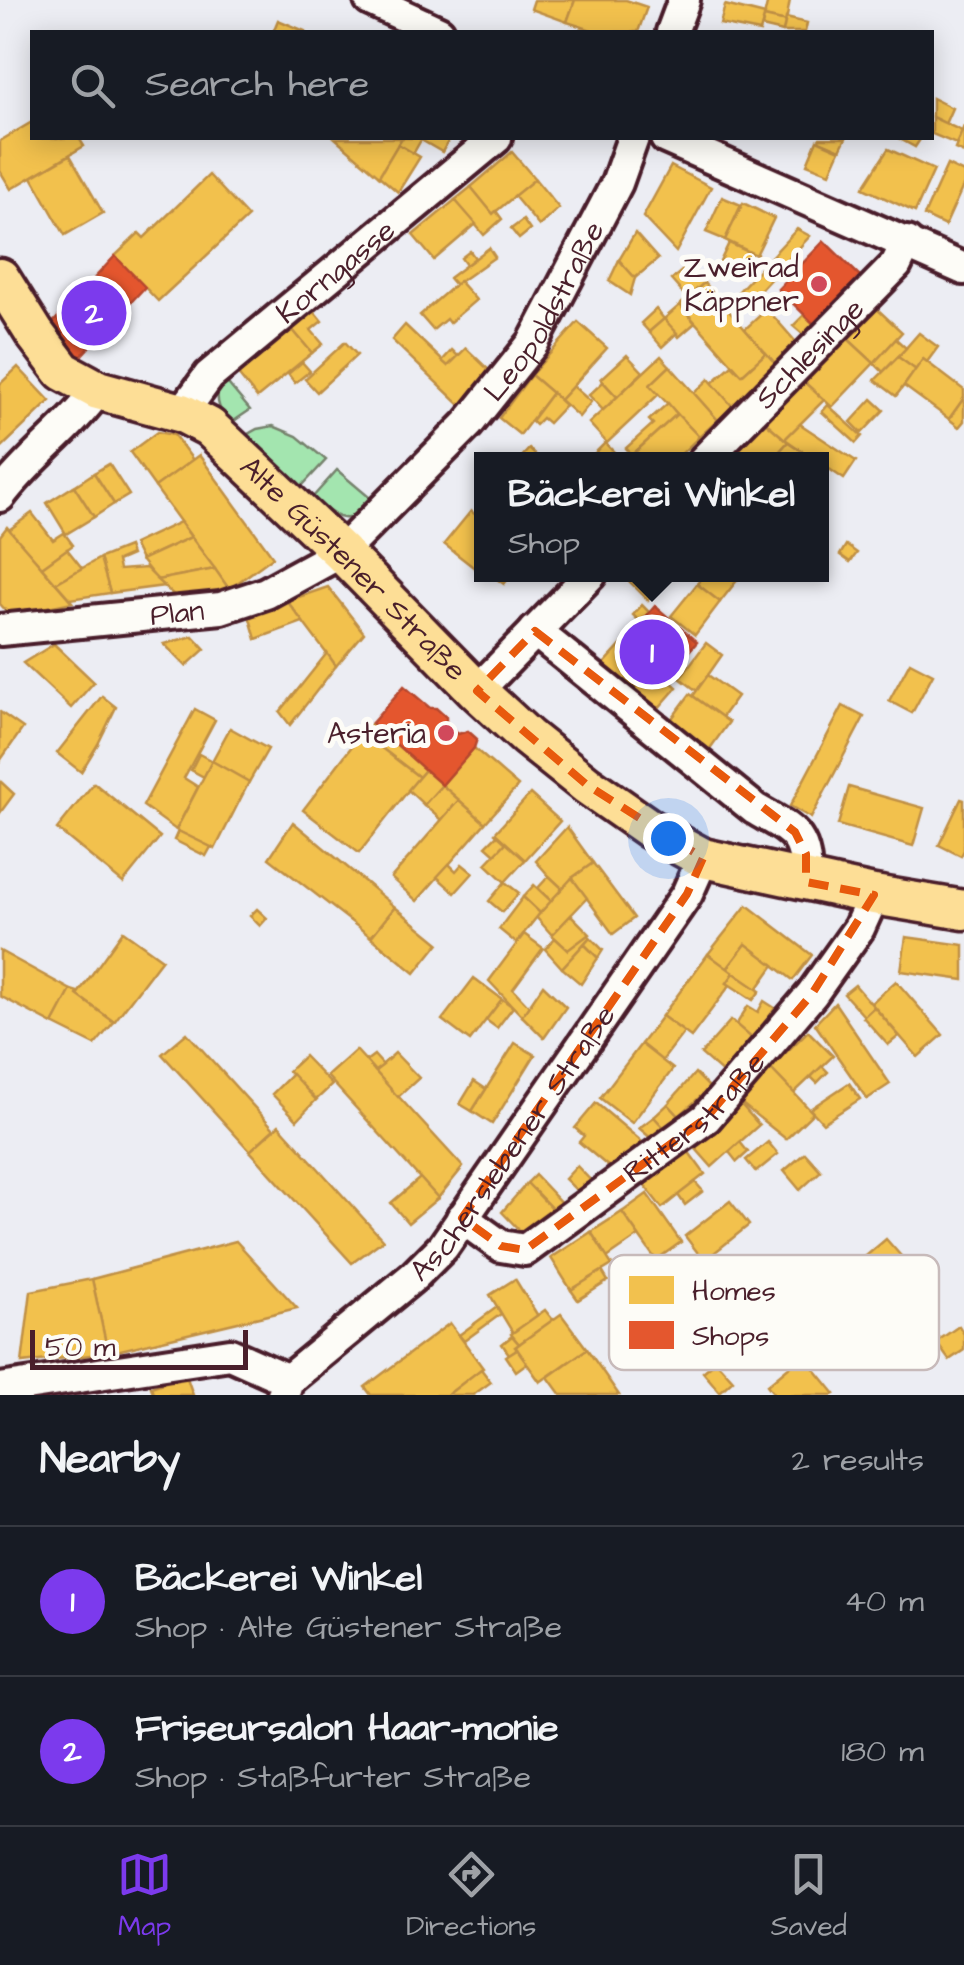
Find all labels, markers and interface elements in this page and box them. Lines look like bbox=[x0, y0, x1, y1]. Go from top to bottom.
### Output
search box bbox=[30, 30, 934, 140]
icon: search bbox=[65, 58, 120, 113]
text: Search here bbox=[145, 59, 369, 111]
street label: Korngasse bbox=[267, 210, 405, 334]
street label: Leopoldstraße bbox=[474, 214, 615, 411]
place label: Zweirad Käppner bbox=[683, 247, 799, 323]
marker: Zweirad Käppner bbox=[808, 273, 830, 295]
pin: 2 bbox=[62, 276, 126, 350]
street label: Schlesinge bbox=[746, 289, 874, 419]
street label: Alte Güstener Straße bbox=[230, 447, 476, 691]
popup bbox=[474, 452, 829, 582]
text: Bäckerei Winkel bbox=[508, 469, 795, 521]
text: Shop bbox=[508, 521, 580, 566]
street label: Plan bbox=[148, 590, 206, 637]
pin: 1 bbox=[620, 614, 684, 690]
place label: Asteria bbox=[327, 713, 426, 755]
marker: Asteria bbox=[435, 722, 457, 744]
your location bbox=[643, 813, 694, 864]
street label: Ascherslebener Straße bbox=[400, 997, 626, 1291]
street label: Ritterstraße bbox=[615, 1043, 776, 1194]
legend bbox=[609, 1255, 939, 1370]
text: Homes bbox=[692, 1272, 776, 1311]
text: Shops bbox=[692, 1317, 769, 1356]
scale bar bbox=[30, 1325, 248, 1370]
text: 50 m bbox=[45, 1328, 116, 1367]
text: Nearby bbox=[40, 1431, 180, 1489]
text: 2 results bbox=[792, 1438, 924, 1483]
text: Bäckerei Winkel bbox=[135, 1553, 422, 1605]
text: 1 bbox=[70, 1579, 75, 1624]
text: 40 m bbox=[844, 1579, 924, 1624]
text: Shop · Alte Güstener Straße bbox=[135, 1605, 562, 1650]
text: Friseursalon Haar-monie bbox=[135, 1703, 559, 1755]
text: 2 bbox=[63, 1729, 82, 1774]
text: 180 m bbox=[841, 1729, 924, 1774]
text: Shop · Staßfurter Straße bbox=[135, 1755, 531, 1800]
tab: Map bbox=[117, 1847, 172, 1946]
tab: Directions bbox=[406, 1847, 536, 1946]
tab: Saved bbox=[771, 1847, 847, 1946]

